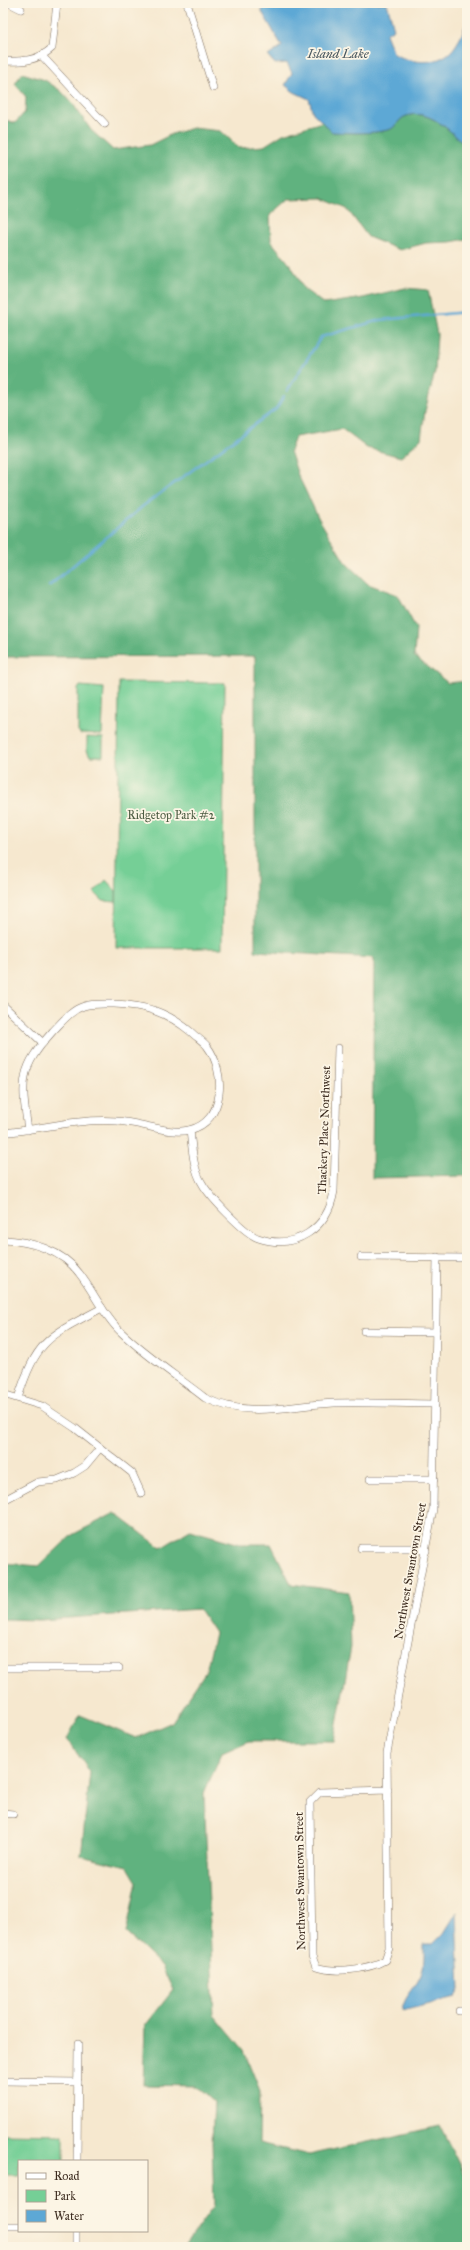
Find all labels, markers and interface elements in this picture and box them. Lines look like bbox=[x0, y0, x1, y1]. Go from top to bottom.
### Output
water label: Island Lake bbox=[306, 46, 370, 62]
park label: Ridgetop Park #2 bbox=[127, 808, 215, 823]
street label: Thackery Place Northwest bbox=[315, 1065, 333, 1195]
street label: Northwest Swantown Street bbox=[391, 1501, 429, 1640]
street label: Northwest Swantown Street bbox=[292, 1811, 308, 1950]
legend bbox=[18, 2160, 148, 2232]
text: Road bbox=[54, 2169, 80, 2183]
text: Park bbox=[54, 2189, 76, 2203]
text: Water bbox=[54, 2209, 84, 2223]

